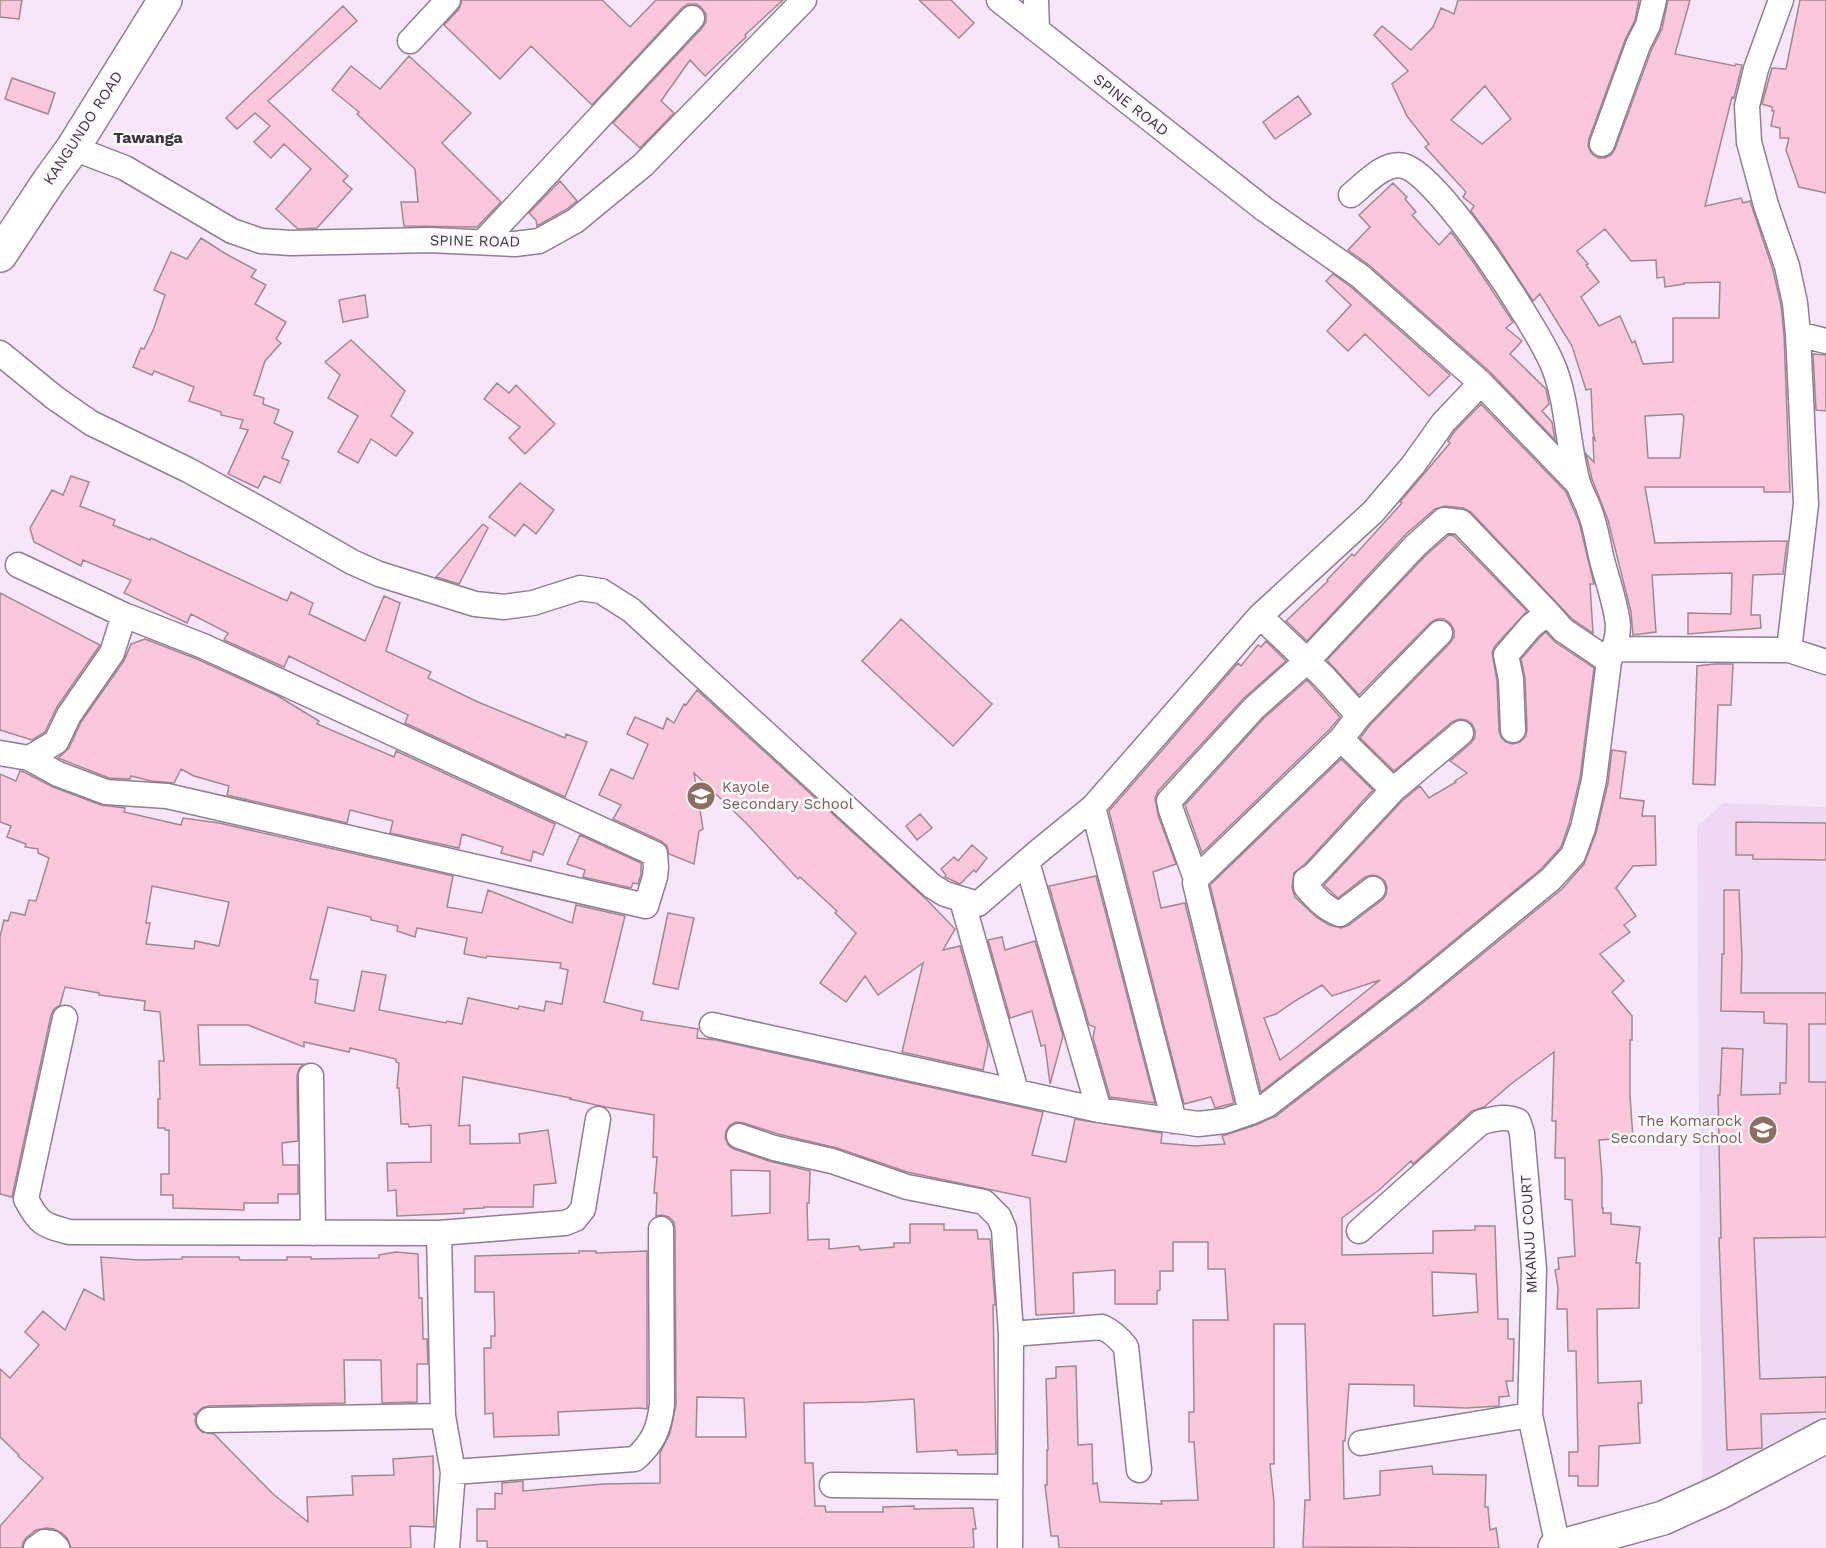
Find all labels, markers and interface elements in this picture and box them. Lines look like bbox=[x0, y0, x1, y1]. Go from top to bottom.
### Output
street label: KANGUNDO ROAD bbox=[40, 68, 126, 188]
street label: SPINE ROAD bbox=[1090, 70, 1172, 140]
district label: Tawanga bbox=[113, 128, 184, 147]
street label: SPINE ROAD bbox=[430, 231, 520, 251]
place label: Kayole Secondary School bbox=[722, 778, 854, 813]
school or university icon: Kayole Secondary School bbox=[685, 780, 717, 812]
place label: The Komarock Secondary School bbox=[1611, 1112, 1742, 1147]
school or university icon: The Komarock Secondary School bbox=[1747, 1114, 1779, 1146]
street label: MKANJU COURT bbox=[1517, 1174, 1541, 1294]

